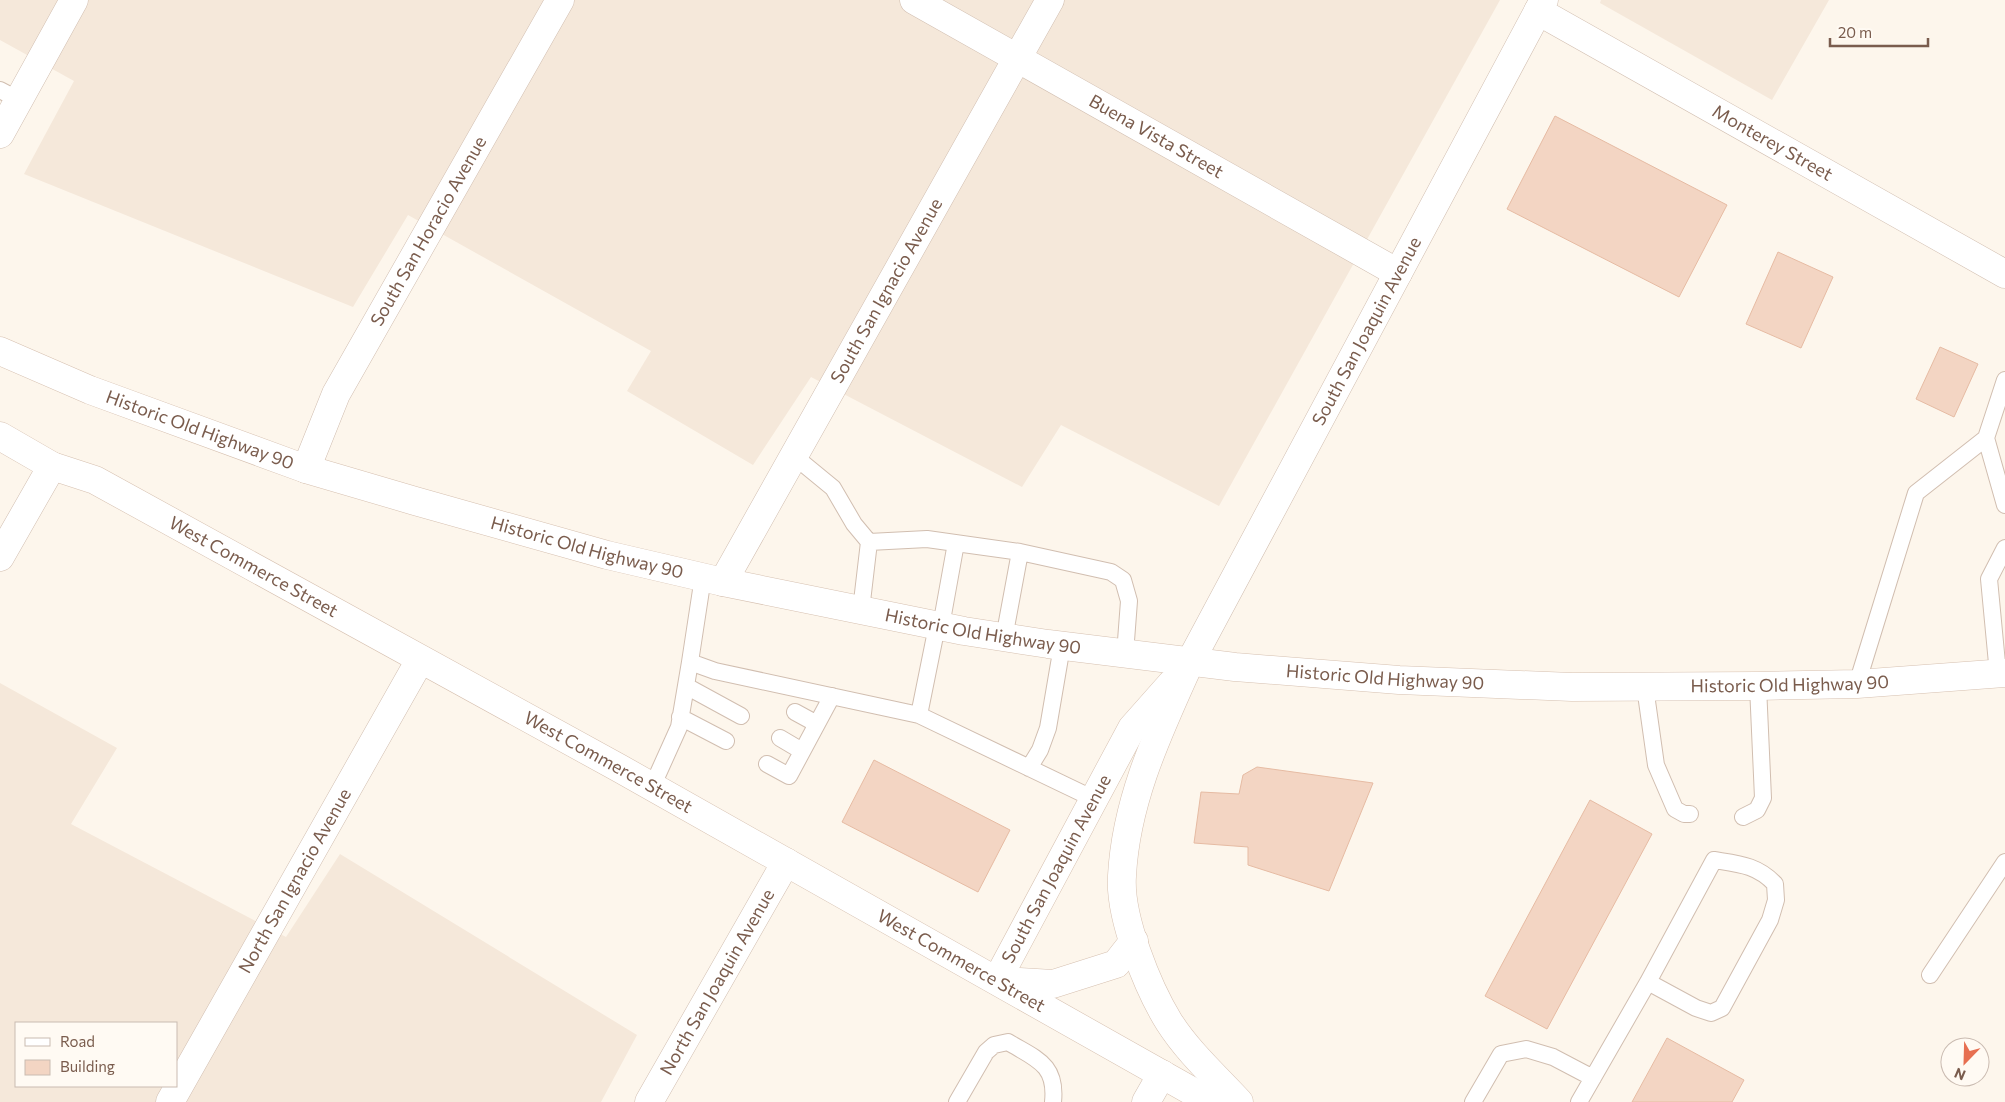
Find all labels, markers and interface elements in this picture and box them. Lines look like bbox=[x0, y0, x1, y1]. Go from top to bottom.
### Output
scale bar bbox=[1830, 15, 1928, 47]
text: 20 m bbox=[1838, 23, 1872, 41]
street label: Buena Vista Street bbox=[1086, 89, 1228, 182]
street label: Monterey Street bbox=[1709, 99, 1837, 185]
street label: South San Horacio Avenue bbox=[365, 132, 490, 330]
street label: South San Ignacio Avenue bbox=[825, 194, 946, 387]
street label: South San Joaquin Avenue bbox=[1307, 233, 1425, 429]
street label: Historic Old Highway 90 bbox=[103, 385, 297, 474]
street label: West Commerce Street bbox=[166, 511, 342, 621]
street label: Historic Old Highway 90 bbox=[488, 511, 686, 582]
street label: Historic Old Highway 90 bbox=[883, 603, 1082, 658]
street label: Historic Old Highway 90 bbox=[1285, 659, 1485, 693]
street label: Historic Old Highway 90 bbox=[1690, 670, 1890, 696]
street label: West Commerce Street bbox=[521, 706, 697, 817]
street label: South San Joaquin Avenue bbox=[996, 770, 1115, 967]
street label: North San Ignacio Avenue bbox=[233, 784, 355, 977]
street label: North San Joaquin Avenue bbox=[655, 885, 778, 1079]
street label: West Commerce Street bbox=[874, 904, 1049, 1016]
legend bbox=[15, 1022, 178, 1087]
text: Road bbox=[60, 1032, 95, 1050]
north arrow bbox=[1940, 1037, 1990, 1087]
text: Building bbox=[60, 1057, 115, 1075]
text: N bbox=[1952, 1065, 1968, 1084]

